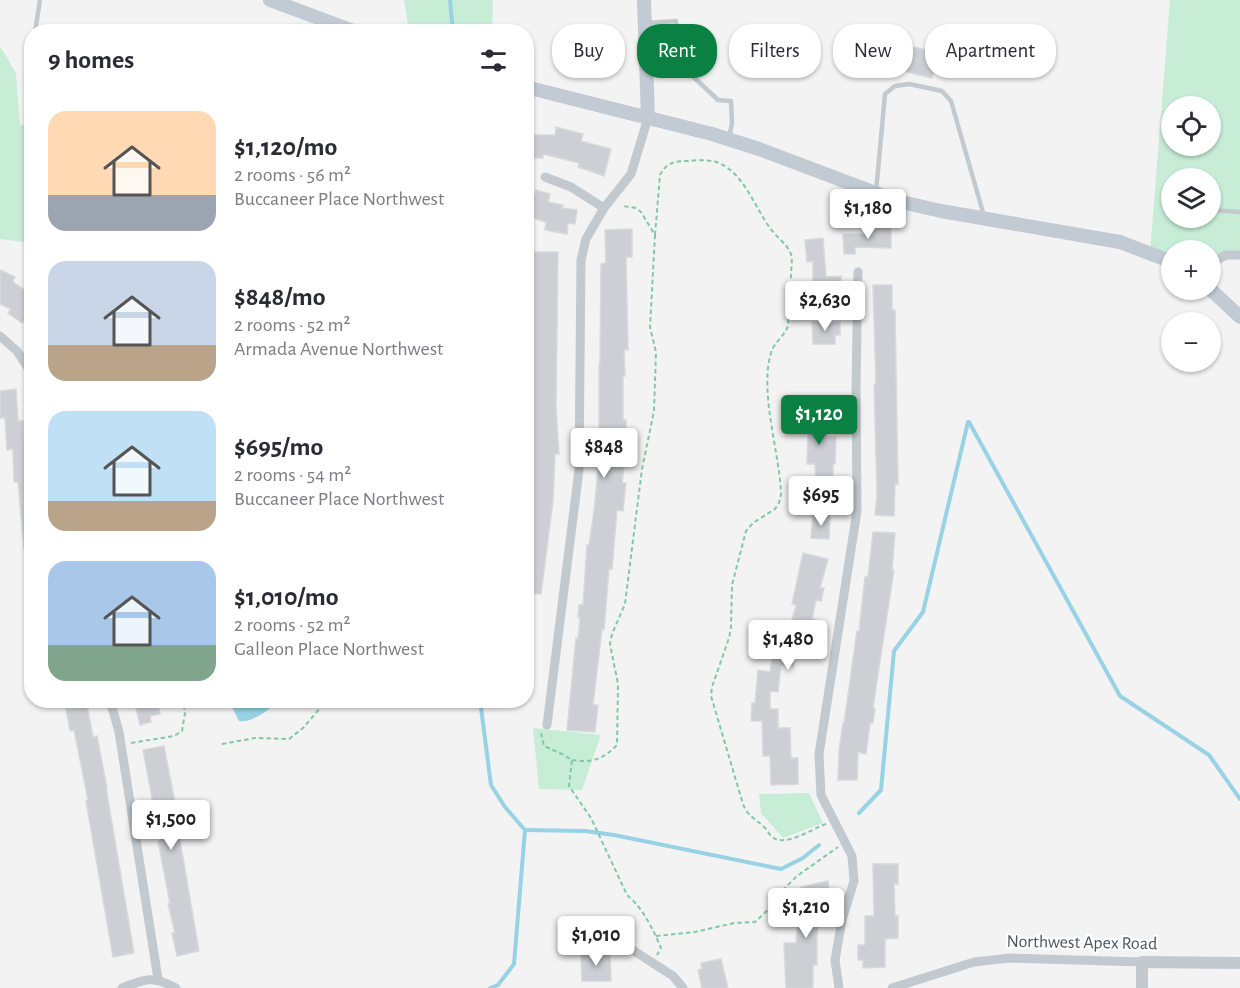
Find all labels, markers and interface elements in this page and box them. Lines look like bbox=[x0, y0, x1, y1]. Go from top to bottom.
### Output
chip: Buy bbox=[552, 24, 625, 78]
chip: Rent bbox=[637, 24, 717, 78]
chip: Filters bbox=[729, 24, 821, 78]
chip: New bbox=[833, 24, 913, 78]
chip: Apartment bbox=[925, 24, 1056, 78]
icon: filters bbox=[477, 44, 510, 77]
text: 9 homes bbox=[48, 47, 134, 73]
map controls bbox=[1161, 96, 1221, 372]
button: locate bbox=[1161, 96, 1221, 156]
text: $1,120/mo bbox=[234, 134, 337, 160]
icon: home bbox=[96, 135, 168, 207]
text: 2 rooms · 56 m² bbox=[234, 165, 351, 185]
button: layers bbox=[1161, 168, 1221, 228]
text: Buccaneer Place Northwest bbox=[234, 189, 444, 209]
pin: $1,180 bbox=[819, 189, 917, 240]
text: $1,180 bbox=[844, 198, 892, 218]
button: + bbox=[1161, 240, 1221, 300]
pin: $2,630 bbox=[776, 281, 874, 332]
text: $848/mo bbox=[234, 284, 326, 310]
icon: home bbox=[96, 285, 168, 357]
text: $2,630 bbox=[799, 290, 851, 310]
button: − bbox=[1161, 312, 1221, 372]
text: 2 rooms · 52 m² bbox=[234, 315, 351, 335]
text: Armada Avenue Northwest bbox=[234, 339, 443, 359]
pin: $1,120 bbox=[770, 395, 868, 446]
text: $1,120 bbox=[795, 404, 843, 424]
pin: $848 bbox=[568, 428, 640, 479]
text: $695/mo bbox=[234, 434, 323, 460]
icon: home bbox=[96, 435, 168, 507]
text: $848 bbox=[585, 437, 623, 457]
text: 2 rooms · 54 m² bbox=[234, 465, 351, 485]
pin: $695 bbox=[785, 476, 857, 527]
text: $695 bbox=[803, 485, 839, 505]
text: Buccaneer Place Northwest bbox=[234, 489, 444, 509]
text: $1,010/mo bbox=[234, 584, 339, 610]
icon: home bbox=[96, 585, 168, 657]
text: 2 rooms · 52 m² bbox=[234, 615, 351, 635]
pin: $1,480 bbox=[739, 620, 837, 671]
text: $1,480 bbox=[762, 629, 814, 649]
text: Galleon Place Northwest bbox=[234, 639, 424, 659]
pin: $1,500 bbox=[122, 800, 220, 851]
text: $1,500 bbox=[146, 809, 196, 829]
pin: $1,210 bbox=[757, 888, 855, 939]
text: $1,210 bbox=[782, 897, 830, 917]
pin: $1,010 bbox=[547, 916, 645, 967]
text: $1,010 bbox=[572, 925, 620, 945]
street label: Northwest Apex Road bbox=[1006, 933, 1158, 953]

